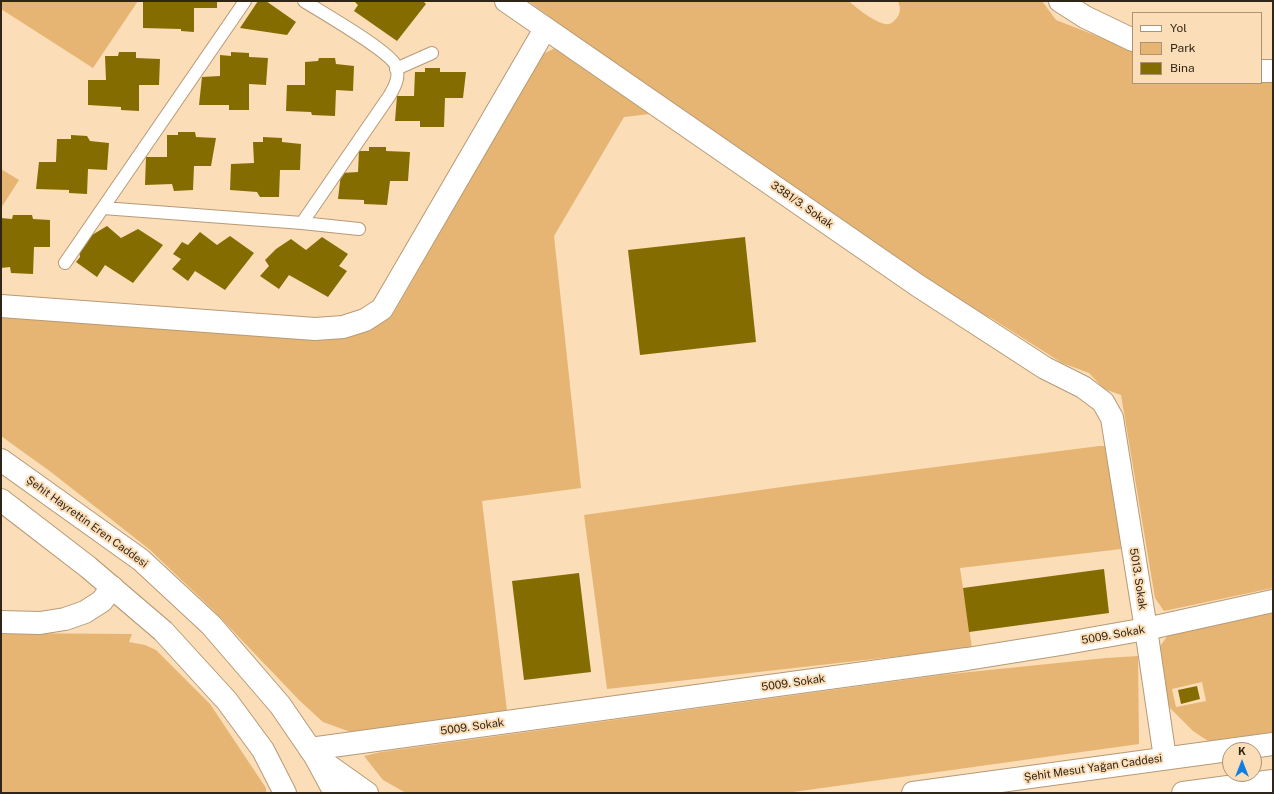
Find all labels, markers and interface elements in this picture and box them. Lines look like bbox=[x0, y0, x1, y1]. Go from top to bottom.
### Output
legend bbox=[1132, 12, 1262, 84]
text: Yol bbox=[1170, 21, 1187, 35]
text: Park bbox=[1170, 41, 1196, 55]
text: Bina bbox=[1170, 61, 1195, 75]
street label: 3381/3. Sokak bbox=[768, 179, 836, 231]
street label: Şehit Hayrettin Eren Caddesi bbox=[24, 473, 150, 571]
street label: 5013. Sokak bbox=[1127, 547, 1149, 611]
street label: 5009. Sokak bbox=[1080, 623, 1146, 647]
street label: 5009. Sokak bbox=[760, 672, 826, 694]
street label: 5009. Sokak bbox=[439, 716, 505, 738]
north arrow bbox=[1222, 742, 1262, 782]
text: K bbox=[1238, 745, 1246, 757]
street label: Şehit Mesut Yağan Caddesi bbox=[1023, 752, 1163, 784]

